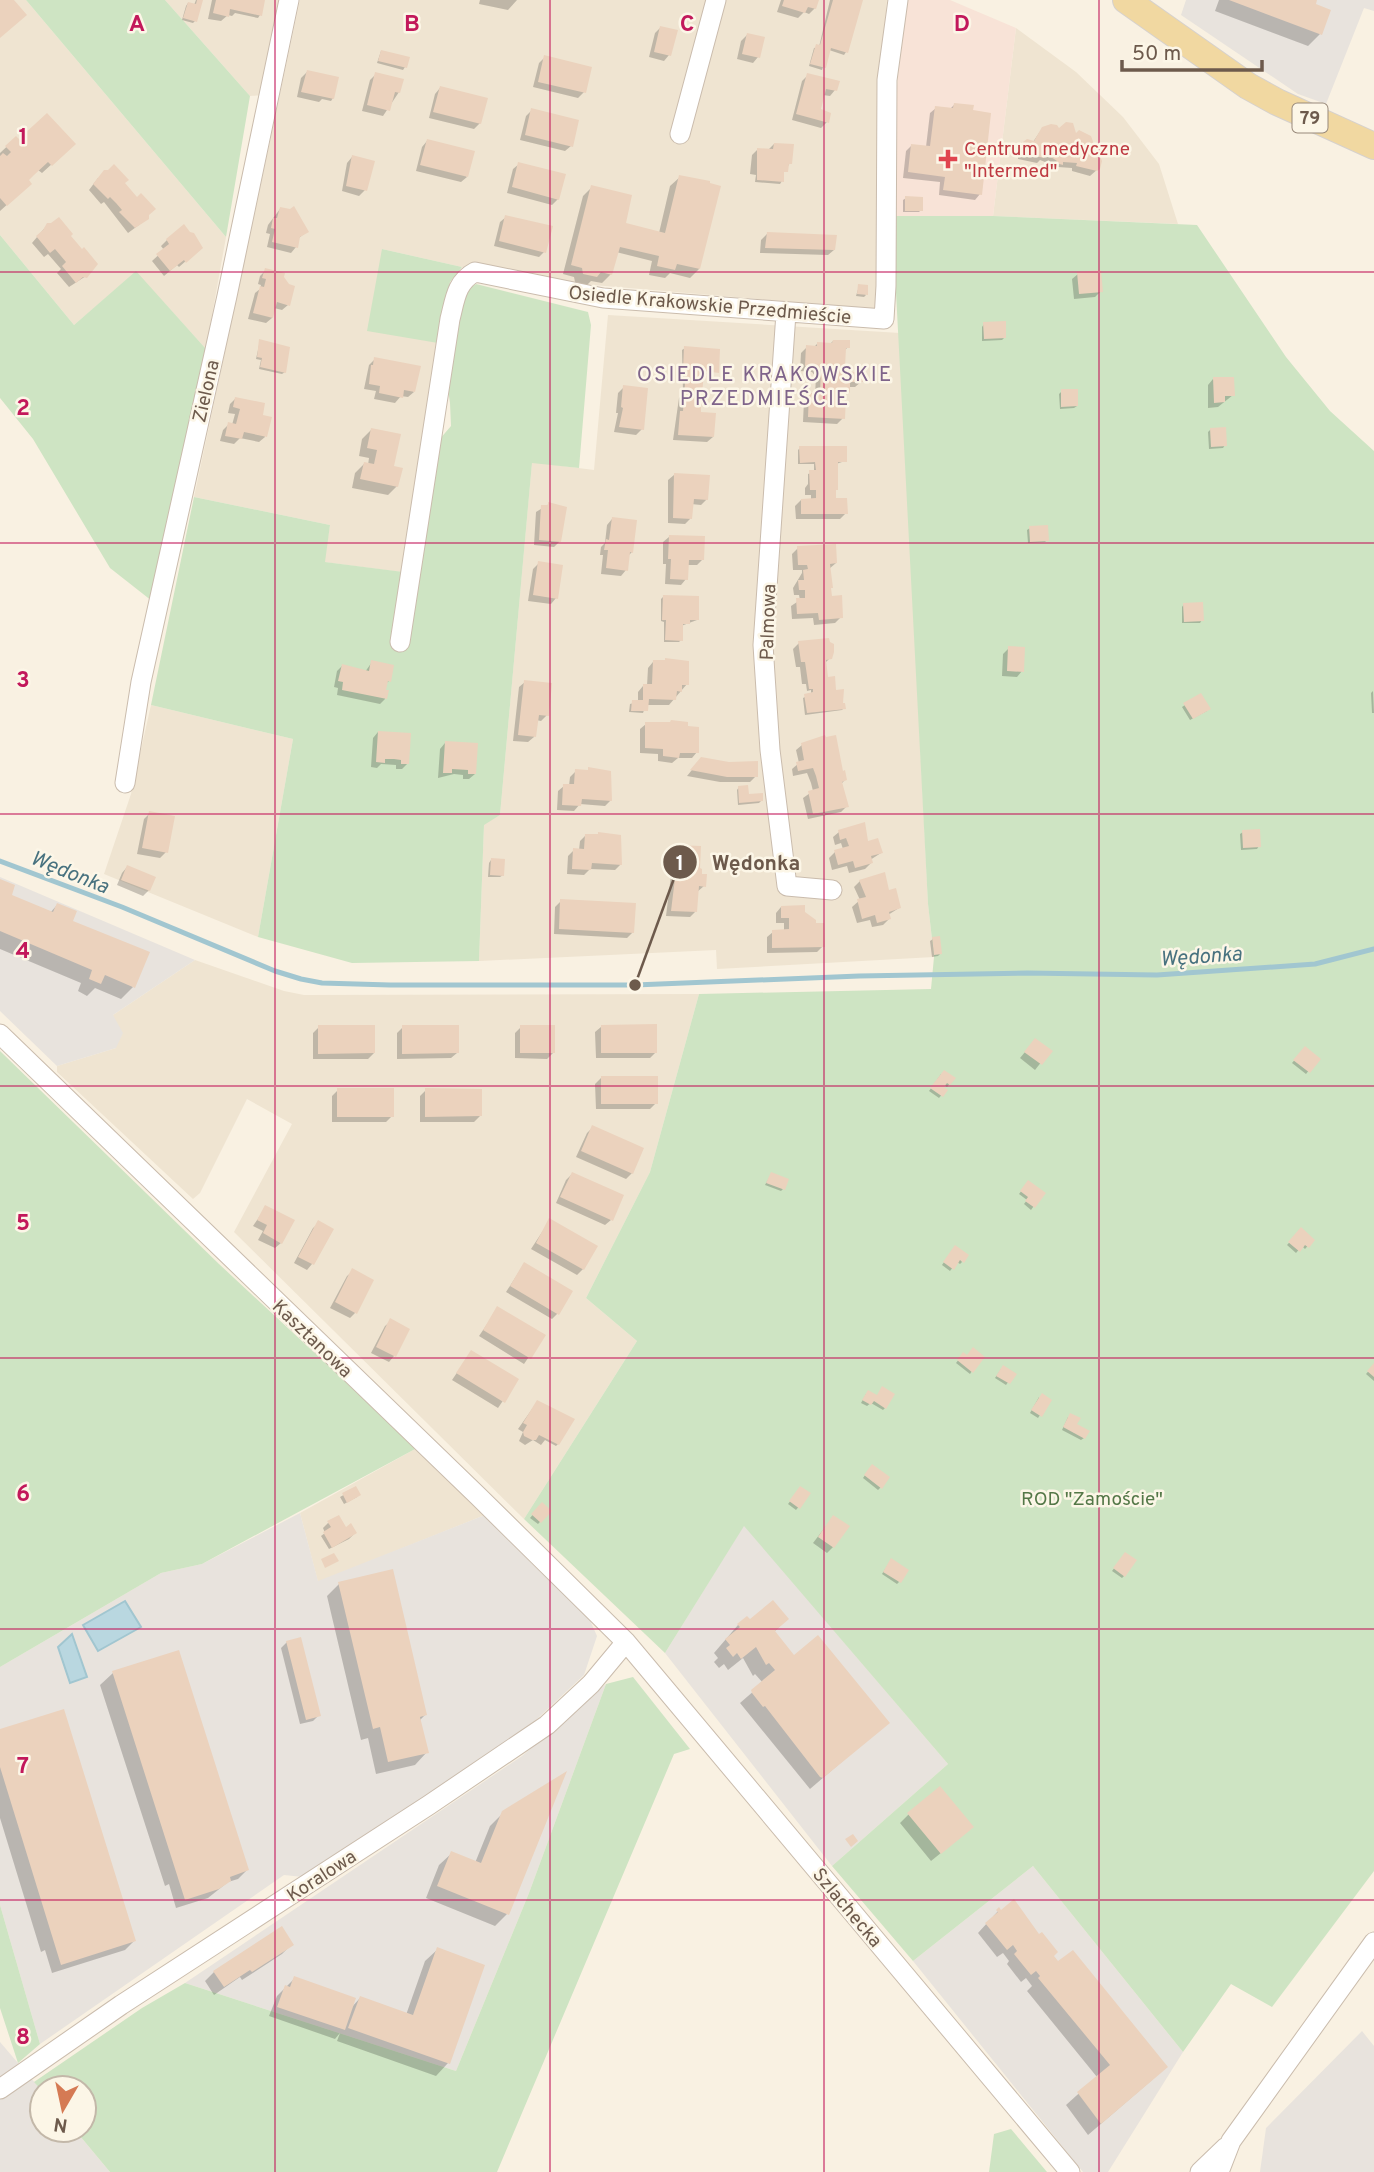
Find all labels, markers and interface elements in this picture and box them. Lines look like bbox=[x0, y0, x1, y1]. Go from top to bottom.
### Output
text: A bbox=[129, 11, 145, 40]
text: B bbox=[404, 11, 420, 40]
text: C bbox=[680, 11, 694, 40]
text: D bbox=[954, 11, 970, 40]
scale bar bbox=[1122, 28, 1262, 72]
text: 50 m bbox=[1132, 41, 1181, 68]
road number: 79 bbox=[1292, 104, 1328, 132]
text: 1 bbox=[18, 124, 28, 153]
place label: Centrum medyczne "Intermed" bbox=[964, 138, 1130, 184]
marker: Centrum medyczne "Intermed" bbox=[938, 149, 958, 169]
street label: Osiedle Krakowskie Przedmieście bbox=[567, 282, 852, 330]
street label: Zielona bbox=[188, 358, 226, 425]
district label: OSIEDLE KRAKOWSKIE PRZEDMIEŚCIE bbox=[637, 362, 893, 413]
text: 2 bbox=[16, 395, 30, 424]
street label: Palmowa bbox=[756, 583, 782, 661]
text: 3 bbox=[16, 667, 30, 696]
callout: Wędonka bbox=[662, 841, 814, 883]
water label: Wędonka bbox=[26, 846, 113, 901]
text: 1 bbox=[676, 851, 684, 878]
text: Wędonka bbox=[712, 851, 800, 878]
text: 4 bbox=[16, 938, 30, 967]
water label: Wędonka bbox=[1159, 941, 1243, 974]
text: 5 bbox=[16, 1210, 30, 1239]
street label: Kasztanowa bbox=[266, 1295, 357, 1384]
text: 6 bbox=[16, 1481, 30, 1510]
park label: ROD "Zamoście" bbox=[1021, 1488, 1163, 1512]
text: 7 bbox=[17, 1753, 29, 1782]
street label: Koralowa bbox=[283, 1845, 361, 1908]
street label: Szlachecka bbox=[806, 1864, 887, 1953]
text: 8 bbox=[16, 2024, 30, 2053]
north arrow bbox=[28, 2074, 98, 2144]
text: N bbox=[52, 2111, 69, 2137]

